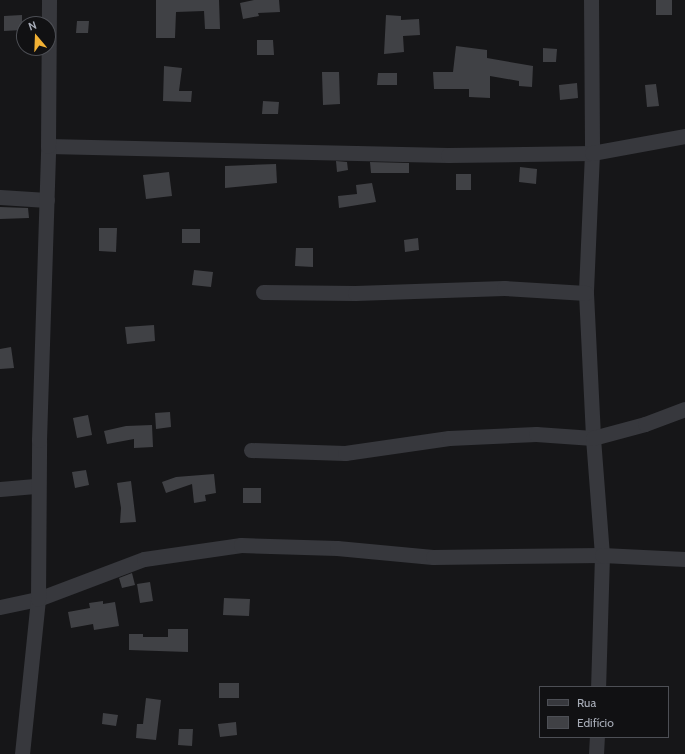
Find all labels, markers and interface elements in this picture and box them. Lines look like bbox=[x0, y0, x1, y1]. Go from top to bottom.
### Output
north arrow bbox=[16, 16, 56, 56]
text: N bbox=[26, 18, 38, 33]
legend bbox=[539, 686, 669, 738]
text: Rua bbox=[577, 695, 596, 710]
text: Edifício bbox=[577, 715, 614, 730]

